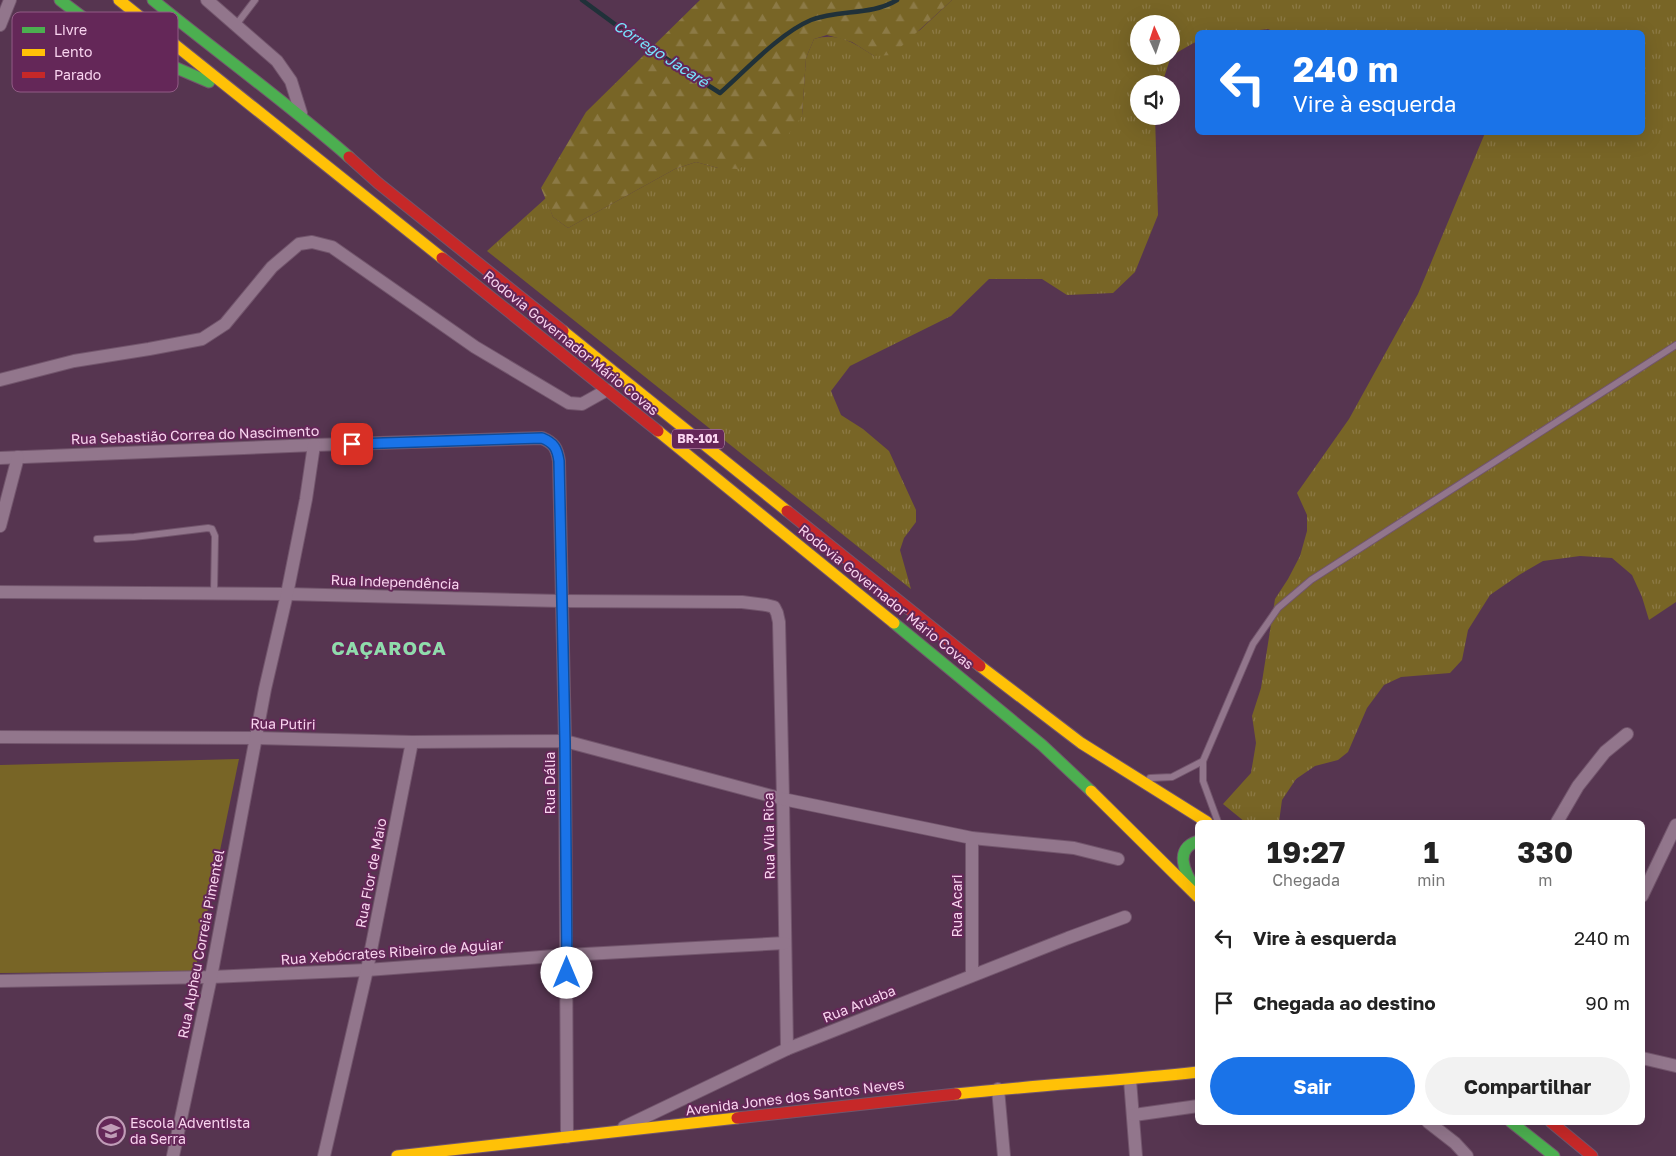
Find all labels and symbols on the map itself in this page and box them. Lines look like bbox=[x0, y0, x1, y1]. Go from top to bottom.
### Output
legend bbox=[12, 12, 178, 92]
north arrow bbox=[1130, 15, 1180, 65]
water label: Córrego Jacaré bbox=[610, 16, 713, 92]
text: Livre bbox=[54, 21, 87, 38]
text: Lento bbox=[54, 43, 92, 60]
text: Parado bbox=[54, 66, 101, 83]
street label: Rodovia Governador Mário Covas bbox=[480, 267, 662, 419]
street label: Rua Sebastião Correa do Nascimento bbox=[71, 422, 319, 447]
pin bbox=[331, 423, 373, 465]
road number: BR-101 bbox=[672, 429, 724, 448]
street label: Rodovia Governador Mário Covas bbox=[795, 521, 977, 673]
street label: Rua Independência bbox=[330, 571, 460, 592]
district label: CAÇAROCA bbox=[331, 636, 447, 659]
street label: Rua Putiri bbox=[250, 714, 316, 733]
street label: Rua Dália bbox=[541, 752, 558, 814]
street label: Rua Vila Rica bbox=[759, 792, 778, 880]
street label: Rua Flor de Maio bbox=[352, 817, 389, 929]
street label: Rua Alpheu Correia Pimentel bbox=[174, 848, 227, 1040]
street label: Rua Acari bbox=[948, 874, 965, 938]
street label: Rua Xebócrates Ribeiro de Aguiar bbox=[280, 935, 504, 968]
position arrow bbox=[540, 946, 592, 998]
street label: Rua Aruaba bbox=[820, 981, 898, 1026]
street label: Avenida Jones dos Santos Neves bbox=[685, 1075, 905, 1118]
place label: Escola Adventista da Serra bbox=[130, 1114, 250, 1147]
school or university icon: Escola Adventista da Serra bbox=[96, 1116, 126, 1146]

